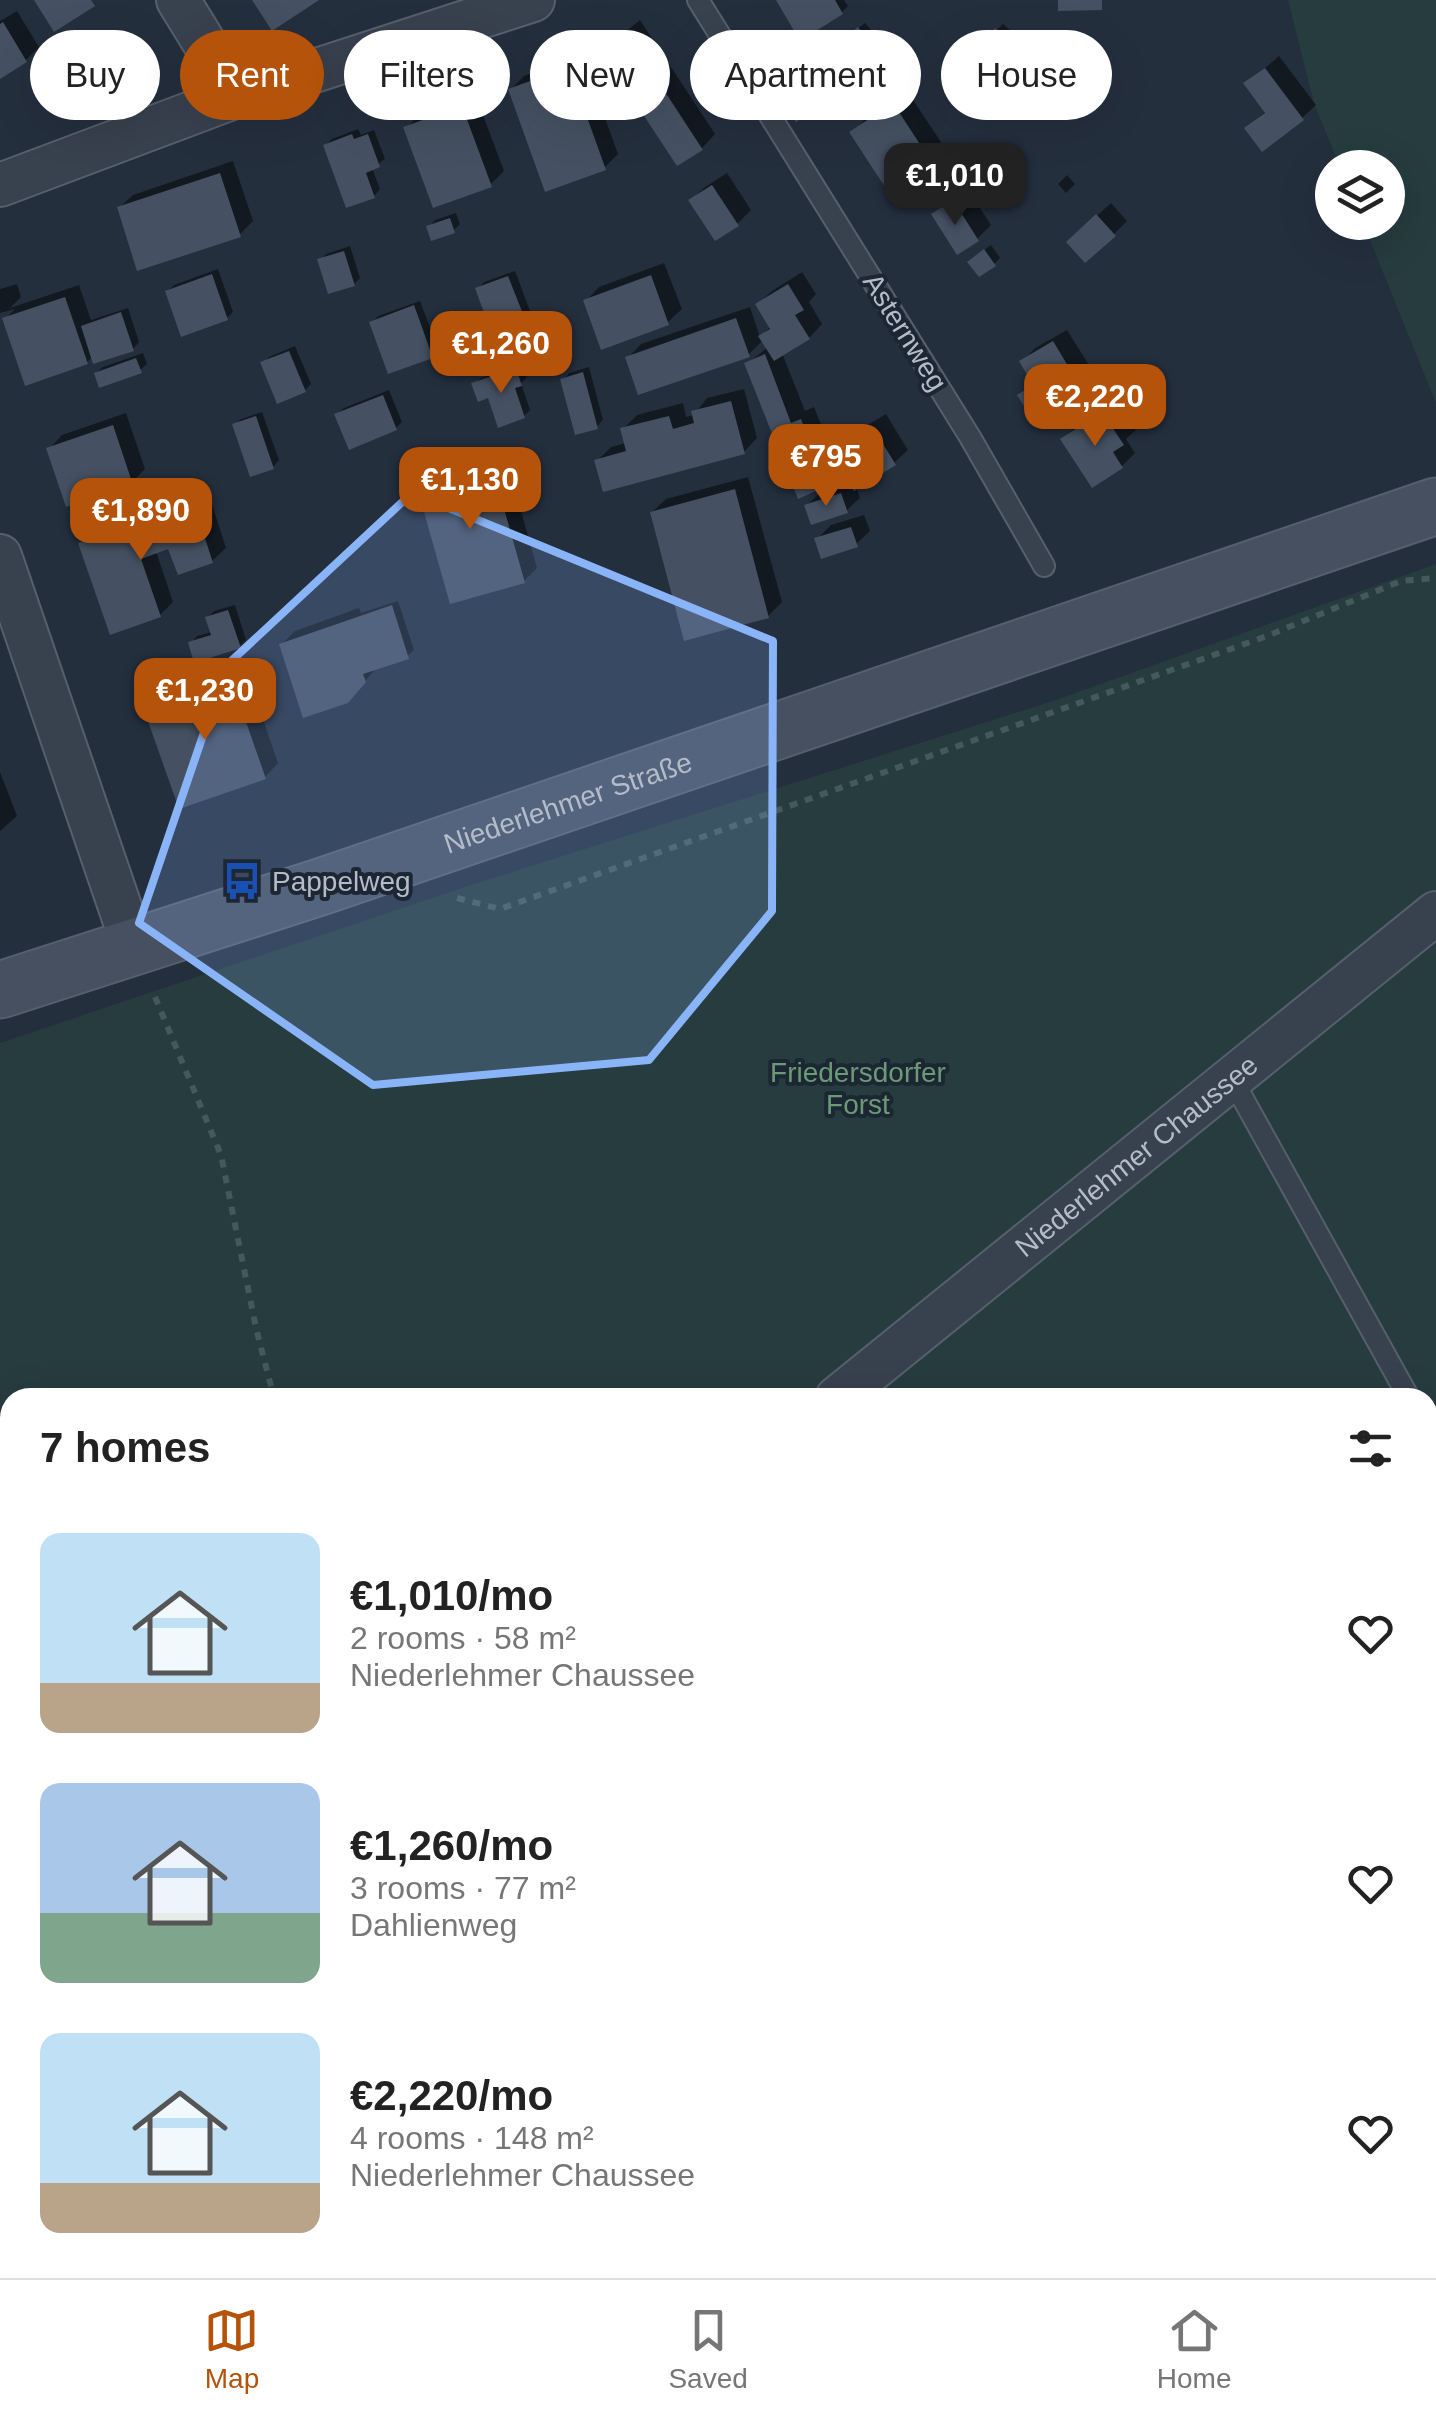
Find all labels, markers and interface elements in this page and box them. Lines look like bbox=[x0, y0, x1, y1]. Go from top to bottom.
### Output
chip: Buy bbox=[30, 30, 160, 120]
chip: Rent bbox=[180, 30, 324, 120]
chip: Filters bbox=[344, 30, 510, 120]
chip: New bbox=[530, 30, 670, 120]
chip: Apartment bbox=[690, 30, 921, 120]
chip: House bbox=[941, 30, 1112, 120]
pin: €1,010 bbox=[874, 143, 1036, 228]
map controls bbox=[1315, 150, 1405, 240]
button: layers bbox=[1315, 150, 1405, 240]
text: €1,010 bbox=[906, 157, 1004, 193]
street label: Asternweg bbox=[857, 268, 953, 396]
pin: €1,260 bbox=[420, 311, 582, 396]
text: €1,260 bbox=[452, 325, 550, 361]
pin: €2,220 bbox=[1014, 364, 1176, 449]
text: €2,220 bbox=[1046, 378, 1144, 414]
pin: €795 bbox=[767, 424, 885, 509]
text: €795 bbox=[790, 438, 862, 474]
pin: €1,130 bbox=[389, 447, 551, 532]
text: €1,130 bbox=[421, 461, 519, 497]
pin: €1,890 bbox=[60, 478, 222, 563]
text: €1,890 bbox=[92, 492, 190, 528]
pin: €1,230 bbox=[124, 658, 286, 743]
text: €1,230 bbox=[156, 672, 254, 708]
street label: Niederlehmer Straße bbox=[440, 746, 696, 859]
bus stop icon: Pappelweg bbox=[221, 860, 263, 902]
place label: Pappelweg bbox=[272, 866, 411, 897]
street label: Niederlehmer Chaussee bbox=[1009, 1049, 1263, 1263]
park label: Friedersdorfer Forst bbox=[770, 1057, 946, 1120]
icon: filters bbox=[1343, 1421, 1398, 1476]
text: 7 homes bbox=[40, 1424, 210, 1471]
text: €1,010/mo bbox=[350, 1572, 553, 1619]
icon: home bbox=[120, 1573, 240, 1693]
icon: heart bbox=[1343, 1606, 1398, 1661]
text: 2 rooms · 58 m² bbox=[350, 1620, 576, 1656]
text: Niederlehmer Chaussee bbox=[350, 1657, 695, 1693]
text: €1,260/mo bbox=[350, 1822, 553, 1869]
icon: home bbox=[120, 1823, 240, 1943]
icon: heart bbox=[1343, 1856, 1398, 1911]
text: 3 rooms · 77 m² bbox=[350, 1870, 576, 1906]
text: Dahlienweg bbox=[350, 1907, 517, 1943]
text: €2,220/mo bbox=[350, 2072, 553, 2119]
icon: home bbox=[120, 2073, 240, 2193]
icon: heart bbox=[1343, 2106, 1398, 2161]
text: 4 rooms · 148 m² bbox=[350, 2120, 594, 2156]
text: Niederlehmer Chaussee bbox=[350, 2157, 695, 2193]
tab: Map bbox=[204, 2303, 259, 2395]
tab: Saved bbox=[668, 2303, 748, 2395]
tab: Home bbox=[1157, 2303, 1231, 2395]

